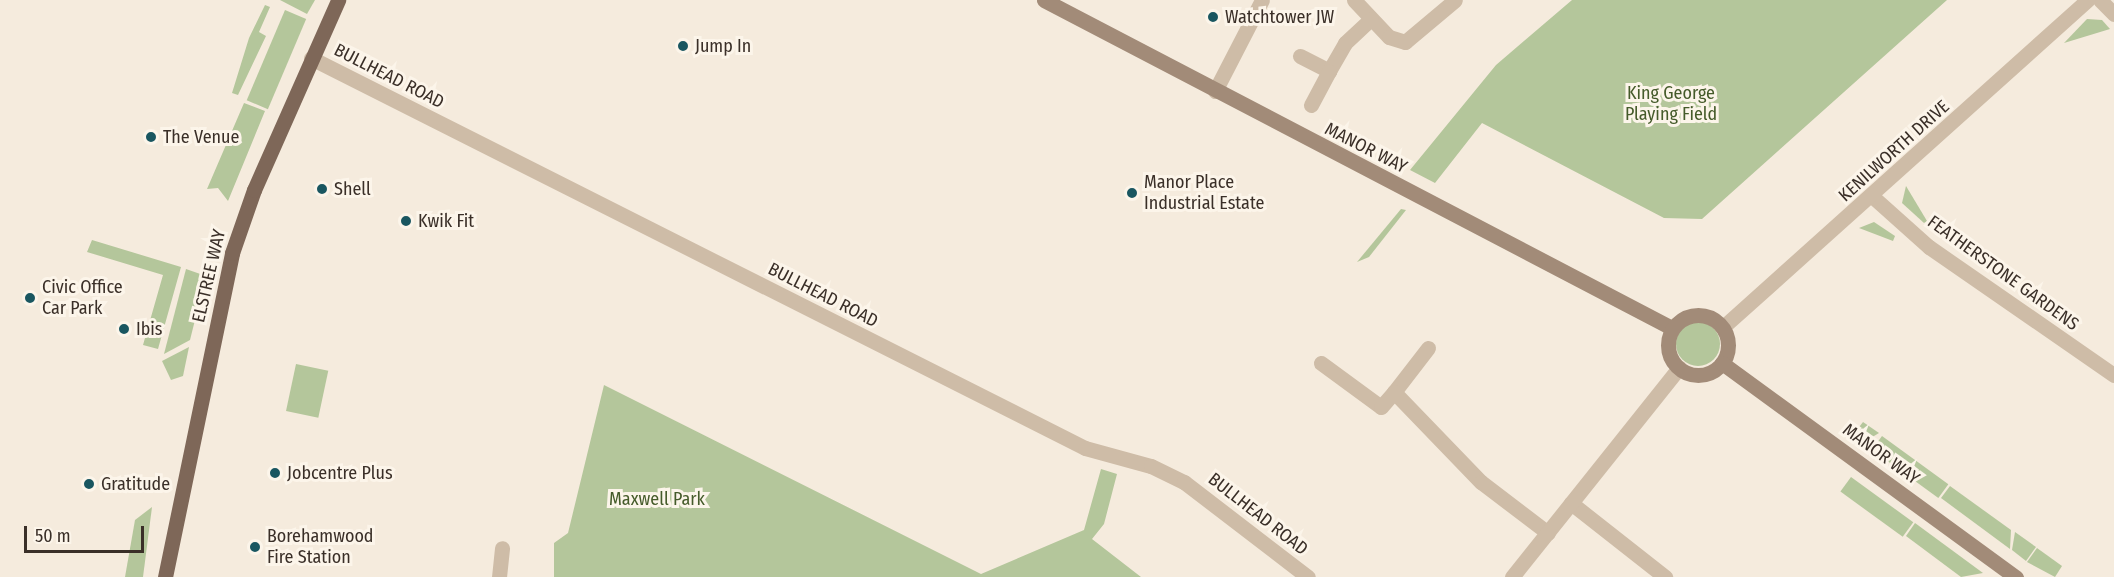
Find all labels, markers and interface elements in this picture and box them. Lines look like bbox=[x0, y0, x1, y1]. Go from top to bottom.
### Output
place label: Watchtower JW bbox=[1225, 6, 1334, 28]
marker: Watchtower JW bbox=[1206, 10, 1220, 24]
place label: Jump In bbox=[695, 35, 751, 57]
street label: BULLHEAD ROAD bbox=[330, 39, 448, 113]
marker: Jump In bbox=[676, 39, 690, 53]
park label: King George Playing Field bbox=[1625, 83, 1717, 125]
street label: KENILWORTH DRIVE bbox=[1834, 96, 1954, 206]
street label: MANOR WAY bbox=[1321, 118, 1411, 178]
place label: The Venue bbox=[163, 126, 239, 148]
marker: The Venue bbox=[144, 130, 158, 144]
place label: Manor Place Industrial Estate bbox=[1144, 172, 1264, 214]
place label: Shell bbox=[334, 178, 371, 200]
marker: Shell bbox=[315, 182, 329, 196]
marker: Manor Place Industrial Estate bbox=[1125, 186, 1139, 200]
place label: Kwik Fit bbox=[418, 210, 474, 232]
street label: FEATHERSTONE GARDENS bbox=[1923, 211, 2083, 335]
marker: Kwik Fit bbox=[399, 214, 413, 228]
street label: ELSTREE WAY bbox=[188, 227, 230, 325]
street label: BULLHEAD ROAD bbox=[764, 258, 882, 332]
place label: Civic Office Car Park bbox=[42, 277, 123, 320]
marker: Civic Office Car Park bbox=[23, 291, 37, 305]
place label: Ibis bbox=[136, 318, 163, 340]
marker: Ibis bbox=[117, 322, 131, 336]
street label: MANOR WAY bbox=[1838, 419, 1924, 489]
place label: Jobcentre Plus bbox=[287, 462, 393, 484]
marker: Jobcentre Plus bbox=[268, 466, 282, 480]
street label: BULLHEAD ROAD bbox=[1204, 468, 1312, 560]
place label: Gratitude bbox=[101, 473, 170, 495]
marker: Gratitude bbox=[82, 477, 96, 491]
park label: Maxwell Park bbox=[609, 488, 705, 510]
scale bar bbox=[27, 514, 147, 552]
text: 50 m bbox=[35, 525, 71, 547]
place label: Borehamwood Fire Station bbox=[267, 526, 374, 568]
marker: Borehamwood Fire Station bbox=[248, 540, 262, 554]

